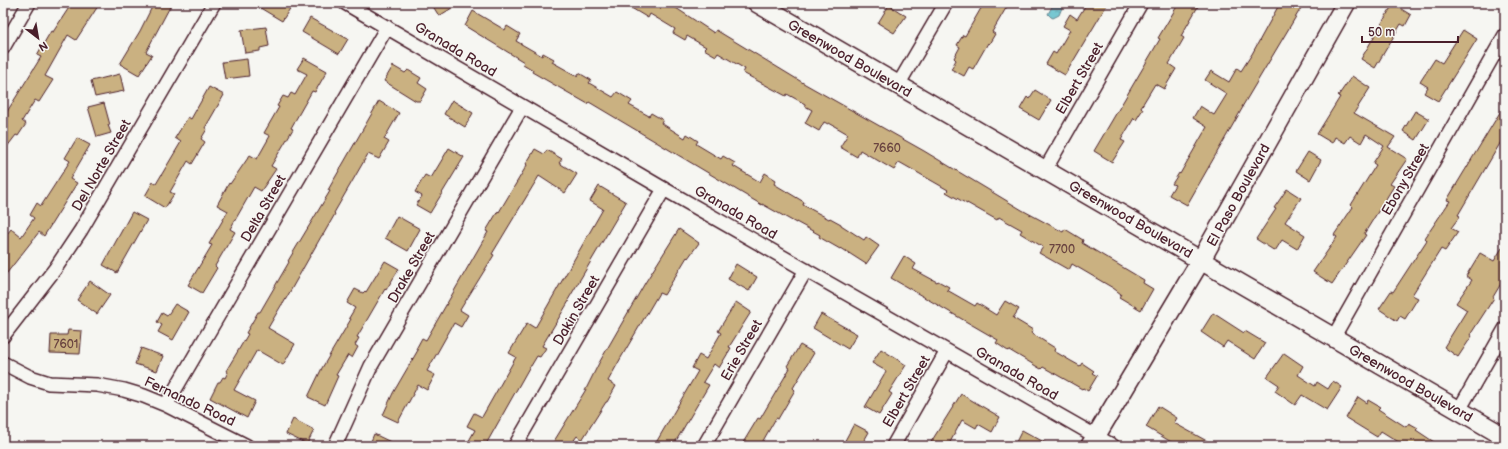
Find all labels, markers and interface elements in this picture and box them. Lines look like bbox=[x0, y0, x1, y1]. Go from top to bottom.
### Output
street label: Greenwood Boulevard bbox=[785, 16, 915, 101]
north arrow bbox=[18, 18, 58, 58]
street label: Granada Road bbox=[412, 18, 500, 81]
scale bar bbox=[1362, 18, 1458, 44]
text: 50 m bbox=[1368, 25, 1395, 40]
text: N bbox=[36, 38, 50, 54]
street label: Elbert Street bbox=[1052, 39, 1107, 117]
street label: Del Norte Street bbox=[68, 116, 135, 214]
street label: Ebony Street bbox=[1378, 140, 1433, 218]
house number: 7660 bbox=[873, 141, 901, 156]
street label: El Paso Boulevard bbox=[1203, 141, 1274, 250]
street label: Delta Street bbox=[237, 171, 290, 245]
street label: Greenwood Boulevard bbox=[1066, 177, 1196, 262]
street label: Granada Road bbox=[691, 182, 780, 243]
street label: Drake Street bbox=[384, 228, 439, 306]
house number: 7700 bbox=[1049, 242, 1075, 257]
street label: Dakin Street bbox=[550, 272, 604, 348]
street label: Erie Street bbox=[717, 316, 766, 384]
house number: 7601 bbox=[54, 337, 78, 352]
street label: Greenwood Boulevard bbox=[1346, 341, 1476, 426]
street label: Granada Road bbox=[972, 343, 1061, 404]
street label: Elbert Street bbox=[879, 352, 934, 430]
street label: Fernando Road bbox=[142, 373, 238, 430]

